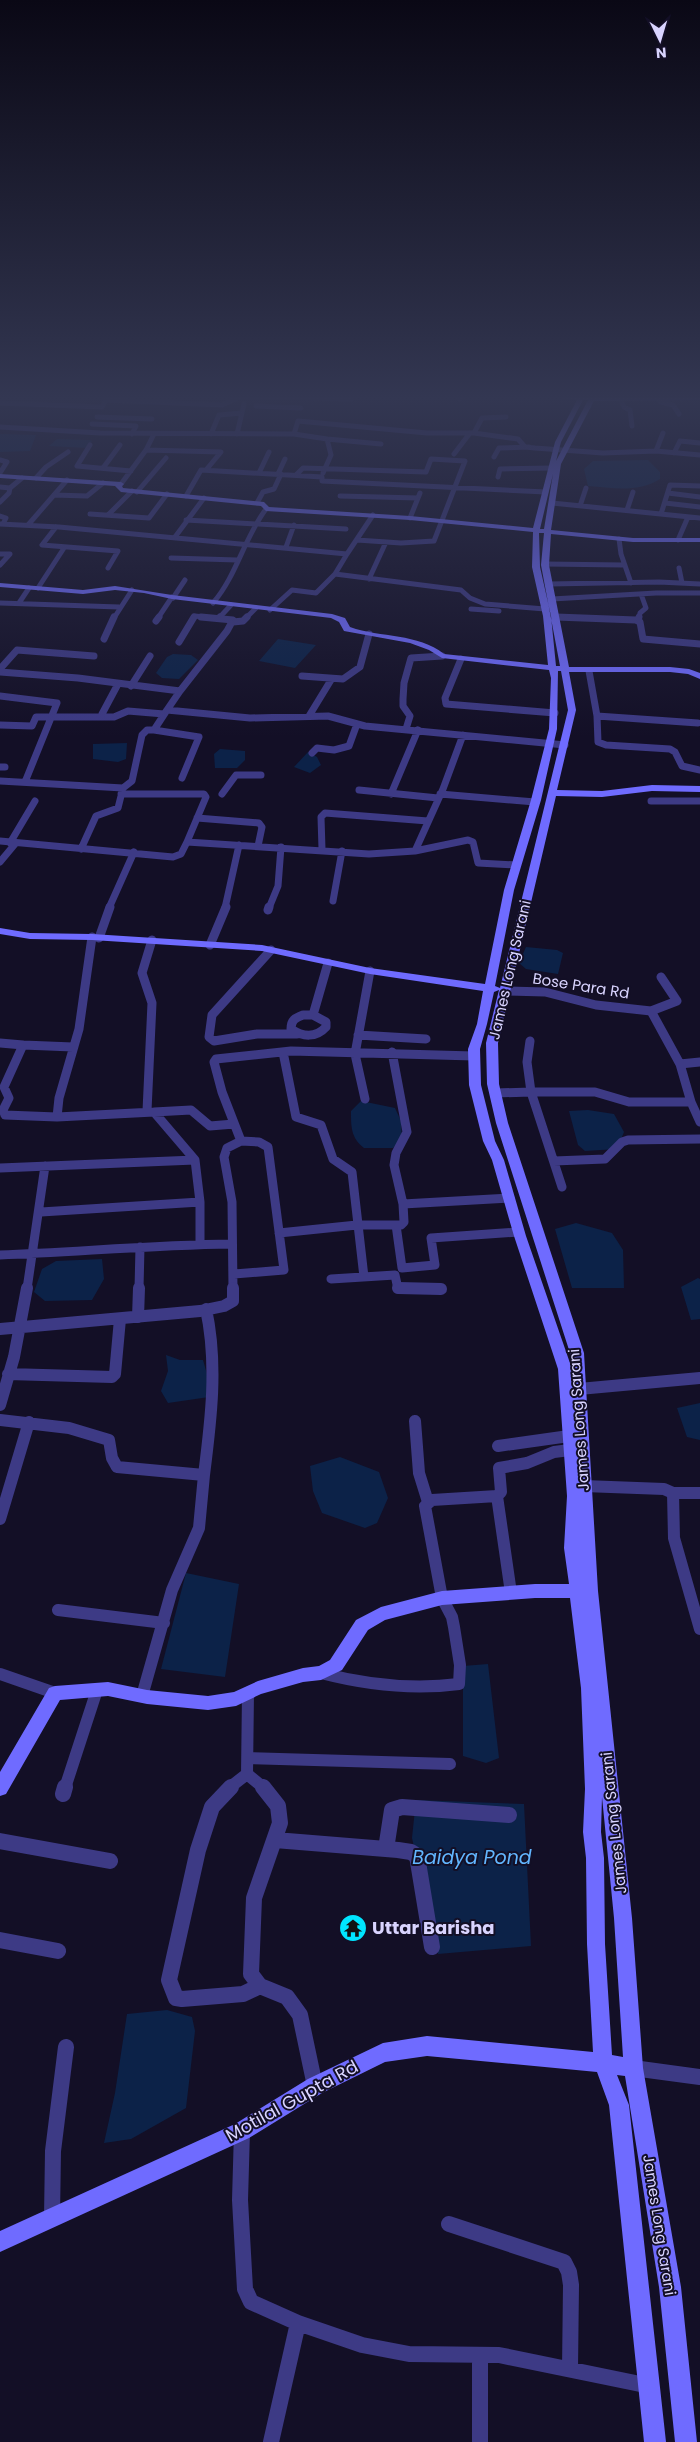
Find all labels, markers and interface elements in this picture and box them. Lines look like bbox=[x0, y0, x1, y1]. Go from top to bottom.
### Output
north arrow bbox=[635, 15, 685, 65]
text: N bbox=[655, 43, 667, 63]
street label: James Long Sarani bbox=[483, 898, 536, 1042]
street label: Bose Para Rd bbox=[531, 967, 631, 1004]
street label: James Long Sarani bbox=[563, 1348, 594, 1492]
street label: James Long Sarani bbox=[596, 1751, 631, 1895]
water label: Baidya Pond bbox=[412, 1844, 532, 1871]
temple icon: Uttar Barisha bbox=[338, 1913, 368, 1943]
place label: Uttar Barisha bbox=[372, 1915, 495, 1940]
street label: Motilal Gupta Rd bbox=[221, 2054, 363, 2147]
street label: James Long Sarani bbox=[638, 2153, 681, 2297]

